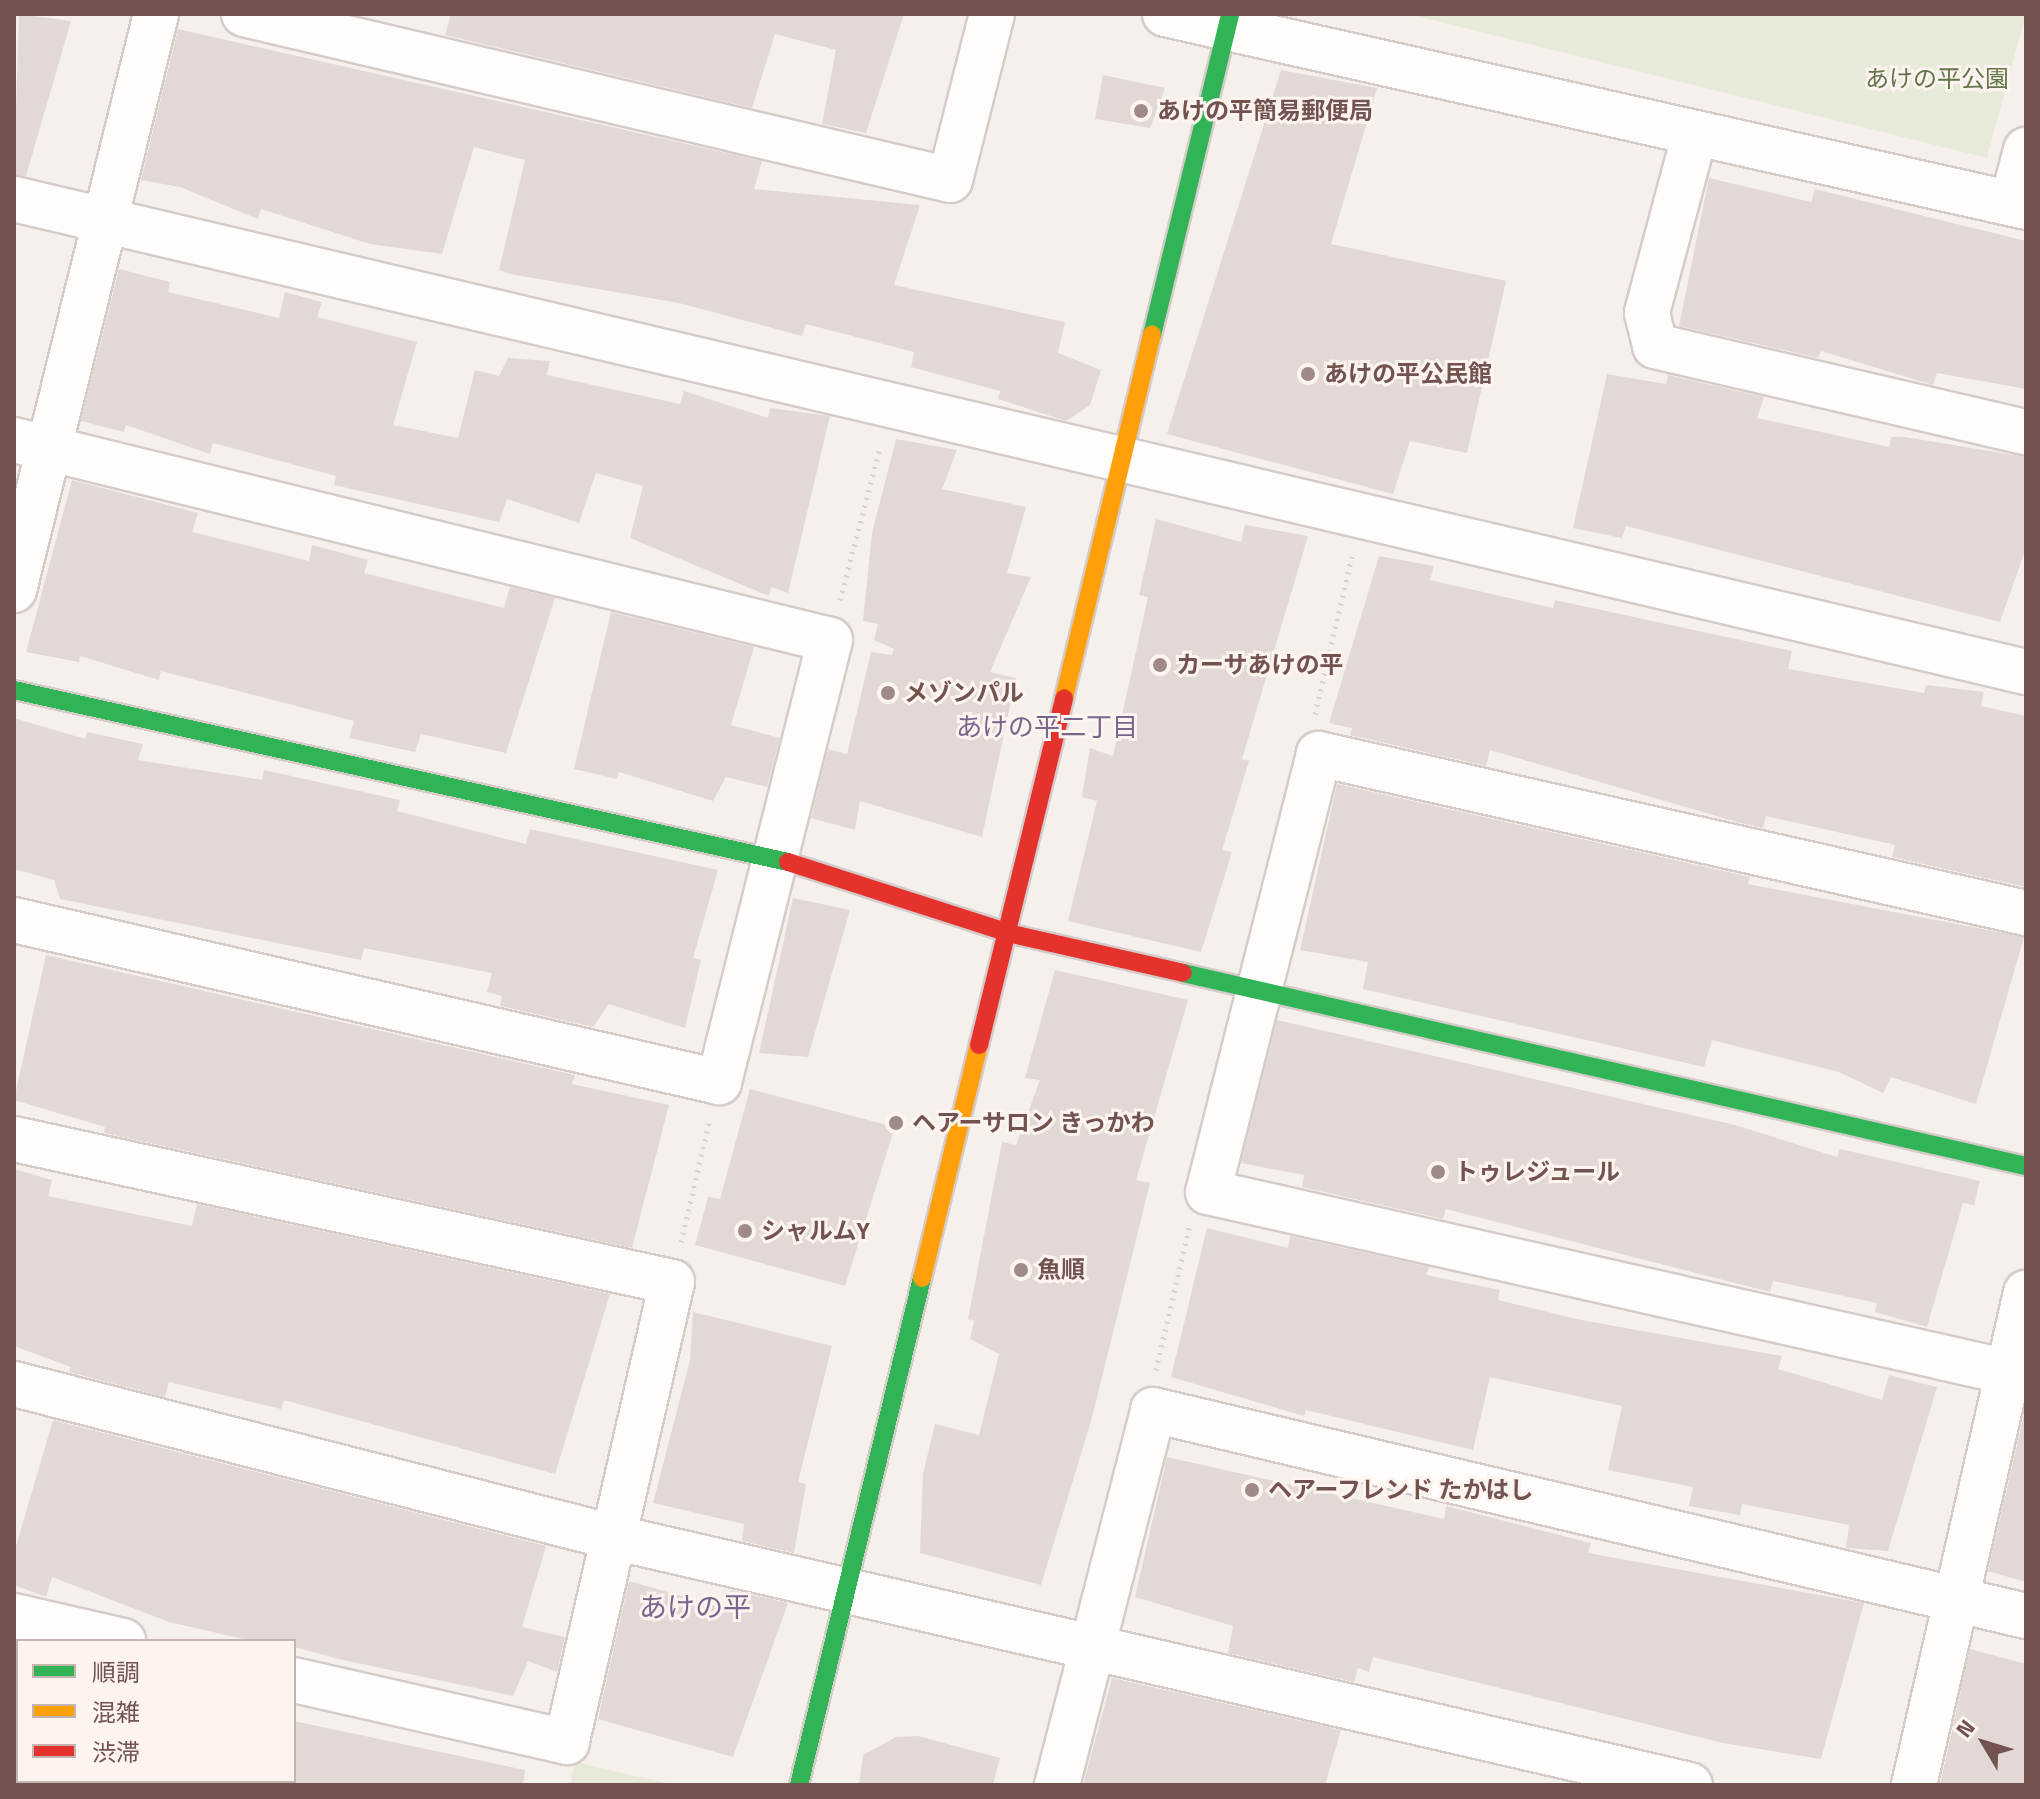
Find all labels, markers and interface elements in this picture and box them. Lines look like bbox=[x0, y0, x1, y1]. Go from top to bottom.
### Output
park label: あけの平公園 bbox=[1865, 65, 2009, 93]
place label: あけの平簡易郵便局 bbox=[1157, 97, 1373, 125]
marker: あけの平簡易郵便局 bbox=[1132, 102, 1150, 120]
place label: あけの平公民館 bbox=[1324, 360, 1492, 388]
marker: あけの平公民館 bbox=[1299, 365, 1317, 383]
place label: カーサあけの平 bbox=[1176, 651, 1344, 679]
marker: カーサあけの平 bbox=[1151, 656, 1169, 674]
place label: メゾンパル bbox=[904, 679, 1024, 707]
marker: メゾンパル bbox=[879, 684, 897, 702]
district label: あけの平二丁目 bbox=[956, 711, 1138, 743]
place label: ヘアーサロン きっかわ bbox=[912, 1109, 1156, 1137]
marker: ヘアーサロン きっかわ bbox=[887, 1114, 905, 1132]
place label: トゥレジュール bbox=[1454, 1158, 1622, 1186]
marker: トゥレジュール bbox=[1429, 1163, 1447, 1181]
place label: シャルムY bbox=[761, 1217, 870, 1245]
marker: シャルムY bbox=[736, 1222, 754, 1240]
place label: 魚順 bbox=[1037, 1256, 1085, 1284]
marker: 魚順 bbox=[1012, 1261, 1030, 1279]
place label: ヘアーフレンド たかはし bbox=[1268, 1476, 1536, 1504]
marker: ヘアーフレンド たかはし bbox=[1243, 1481, 1261, 1499]
district label: あけの平 bbox=[639, 1590, 751, 1624]
legend bbox=[16, 1639, 296, 1783]
text: 順調 bbox=[92, 1654, 140, 1690]
text: 混雑 bbox=[92, 1694, 140, 1730]
north arrow bbox=[1944, 1703, 2024, 1783]
text: N bbox=[1947, 1712, 1983, 1745]
text: 渋滞 bbox=[92, 1734, 140, 1770]

